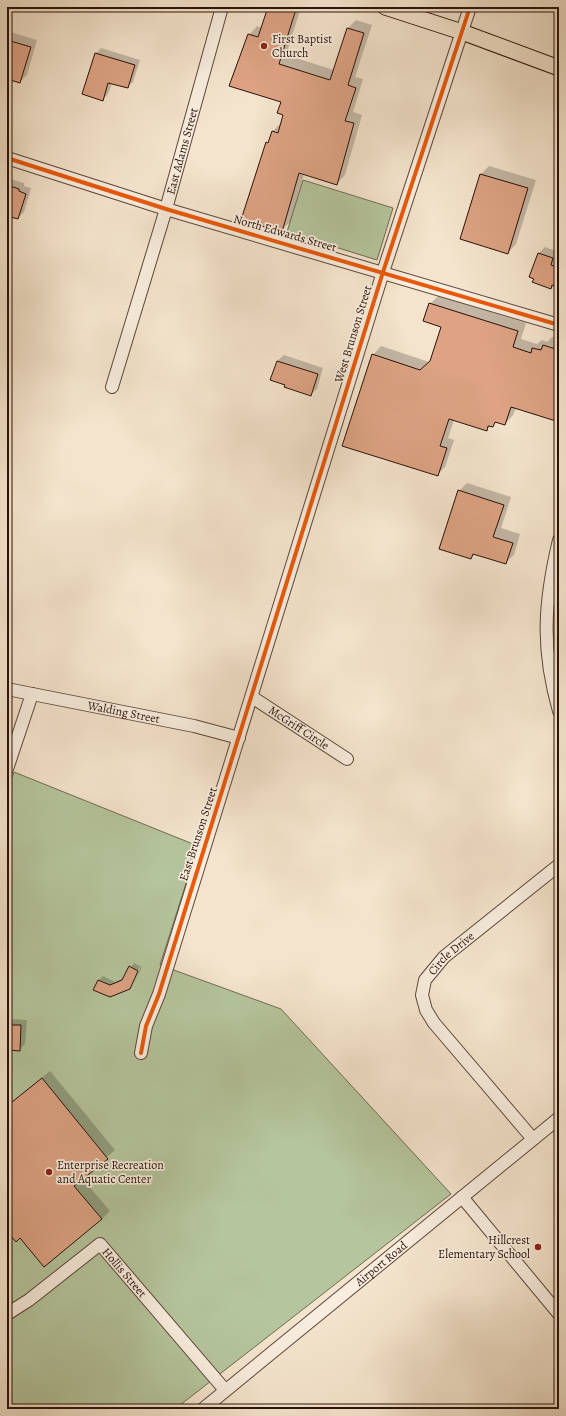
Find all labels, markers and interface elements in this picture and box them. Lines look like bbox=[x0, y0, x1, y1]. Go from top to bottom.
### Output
place label: First Baptist Church bbox=[272, 31, 332, 61]
marker: First Baptist Church bbox=[259, 41, 269, 51]
street label: East Adams Street bbox=[162, 106, 202, 196]
street label: North Edwards Street bbox=[232, 211, 338, 255]
street label: West Brunson Street bbox=[330, 283, 375, 385]
street label: Walding Street bbox=[85, 697, 161, 727]
street label: McGriff Circle bbox=[265, 702, 332, 753]
street label: East Brunson Street bbox=[175, 785, 221, 883]
street label: Circle Drive bbox=[424, 928, 478, 979]
place label: Enterprise Recreation and Aquatic Center bbox=[57, 1157, 164, 1187]
marker: Enterprise Recreation and Aquatic Center bbox=[44, 1167, 54, 1177]
place label: Hillcrest Elementary School bbox=[438, 1232, 530, 1262]
street label: Airport Road bbox=[351, 1237, 411, 1290]
marker: Hillcrest Elementary School bbox=[533, 1242, 543, 1252]
street label: Hollis Street bbox=[99, 1244, 150, 1301]

